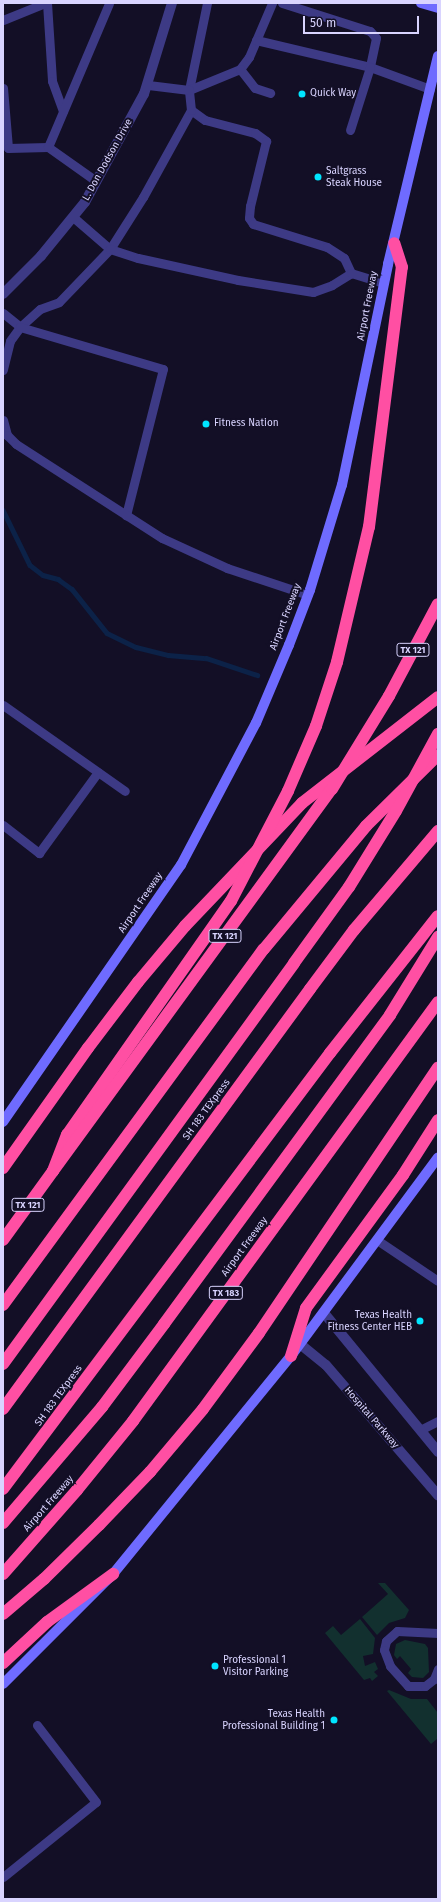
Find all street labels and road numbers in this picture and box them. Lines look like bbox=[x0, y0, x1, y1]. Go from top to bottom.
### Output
street label: L. Don Dodson Drive bbox=[81, 117, 135, 203]
street label: Airport Freeway bbox=[355, 270, 381, 342]
street label: Airport Freeway bbox=[268, 582, 304, 652]
road number: TX 121 bbox=[396, 643, 430, 657]
street label: Airport Freeway bbox=[116, 870, 166, 936]
road number: TX 121 bbox=[208, 929, 242, 943]
street label: SH 183 TEXpress bbox=[181, 1077, 233, 1143]
road number: TX 121 bbox=[11, 1198, 45, 1212]
street label: Airport Freeway bbox=[219, 1215, 271, 1279]
road number: TX 183 bbox=[208, 1286, 244, 1300]
street label: SH 183 TEXpress bbox=[33, 1363, 85, 1429]
street label: Hospital Parkway bbox=[341, 1385, 401, 1451]
street label: Airport Freeway bbox=[21, 1473, 77, 1535]

